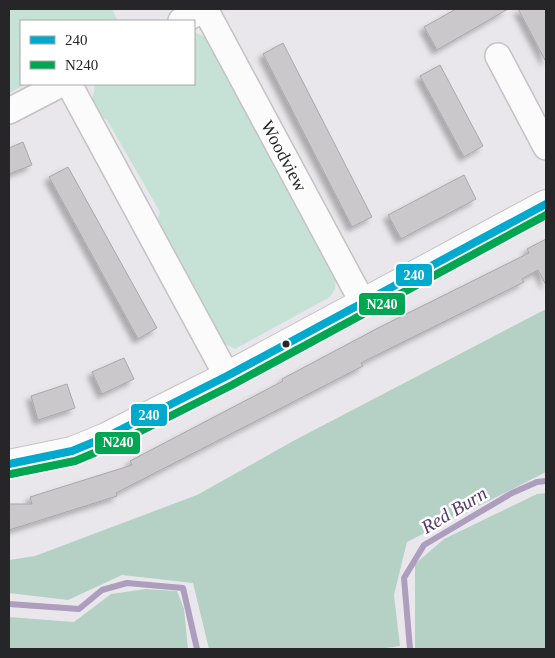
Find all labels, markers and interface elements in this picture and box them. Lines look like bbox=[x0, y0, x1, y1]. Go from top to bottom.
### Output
legend bbox=[20, 20, 195, 85]
text: 240 bbox=[65, 32, 88, 48]
text: N240 bbox=[65, 57, 98, 73]
street label: Woodview bbox=[257, 117, 311, 195]
line badge: 240 bbox=[395, 263, 433, 287]
text: 240 bbox=[404, 268, 425, 283]
line badge: N240 bbox=[358, 292, 406, 316]
text: N240 bbox=[366, 297, 398, 312]
unlabelled marker bbox=[281, 339, 291, 349]
line badge: 240 bbox=[130, 403, 168, 427]
text: 240 bbox=[139, 408, 160, 423]
line badge: N240 bbox=[94, 431, 141, 455]
text: N240 bbox=[102, 435, 134, 450]
water label: Red Burn bbox=[417, 482, 490, 538]

